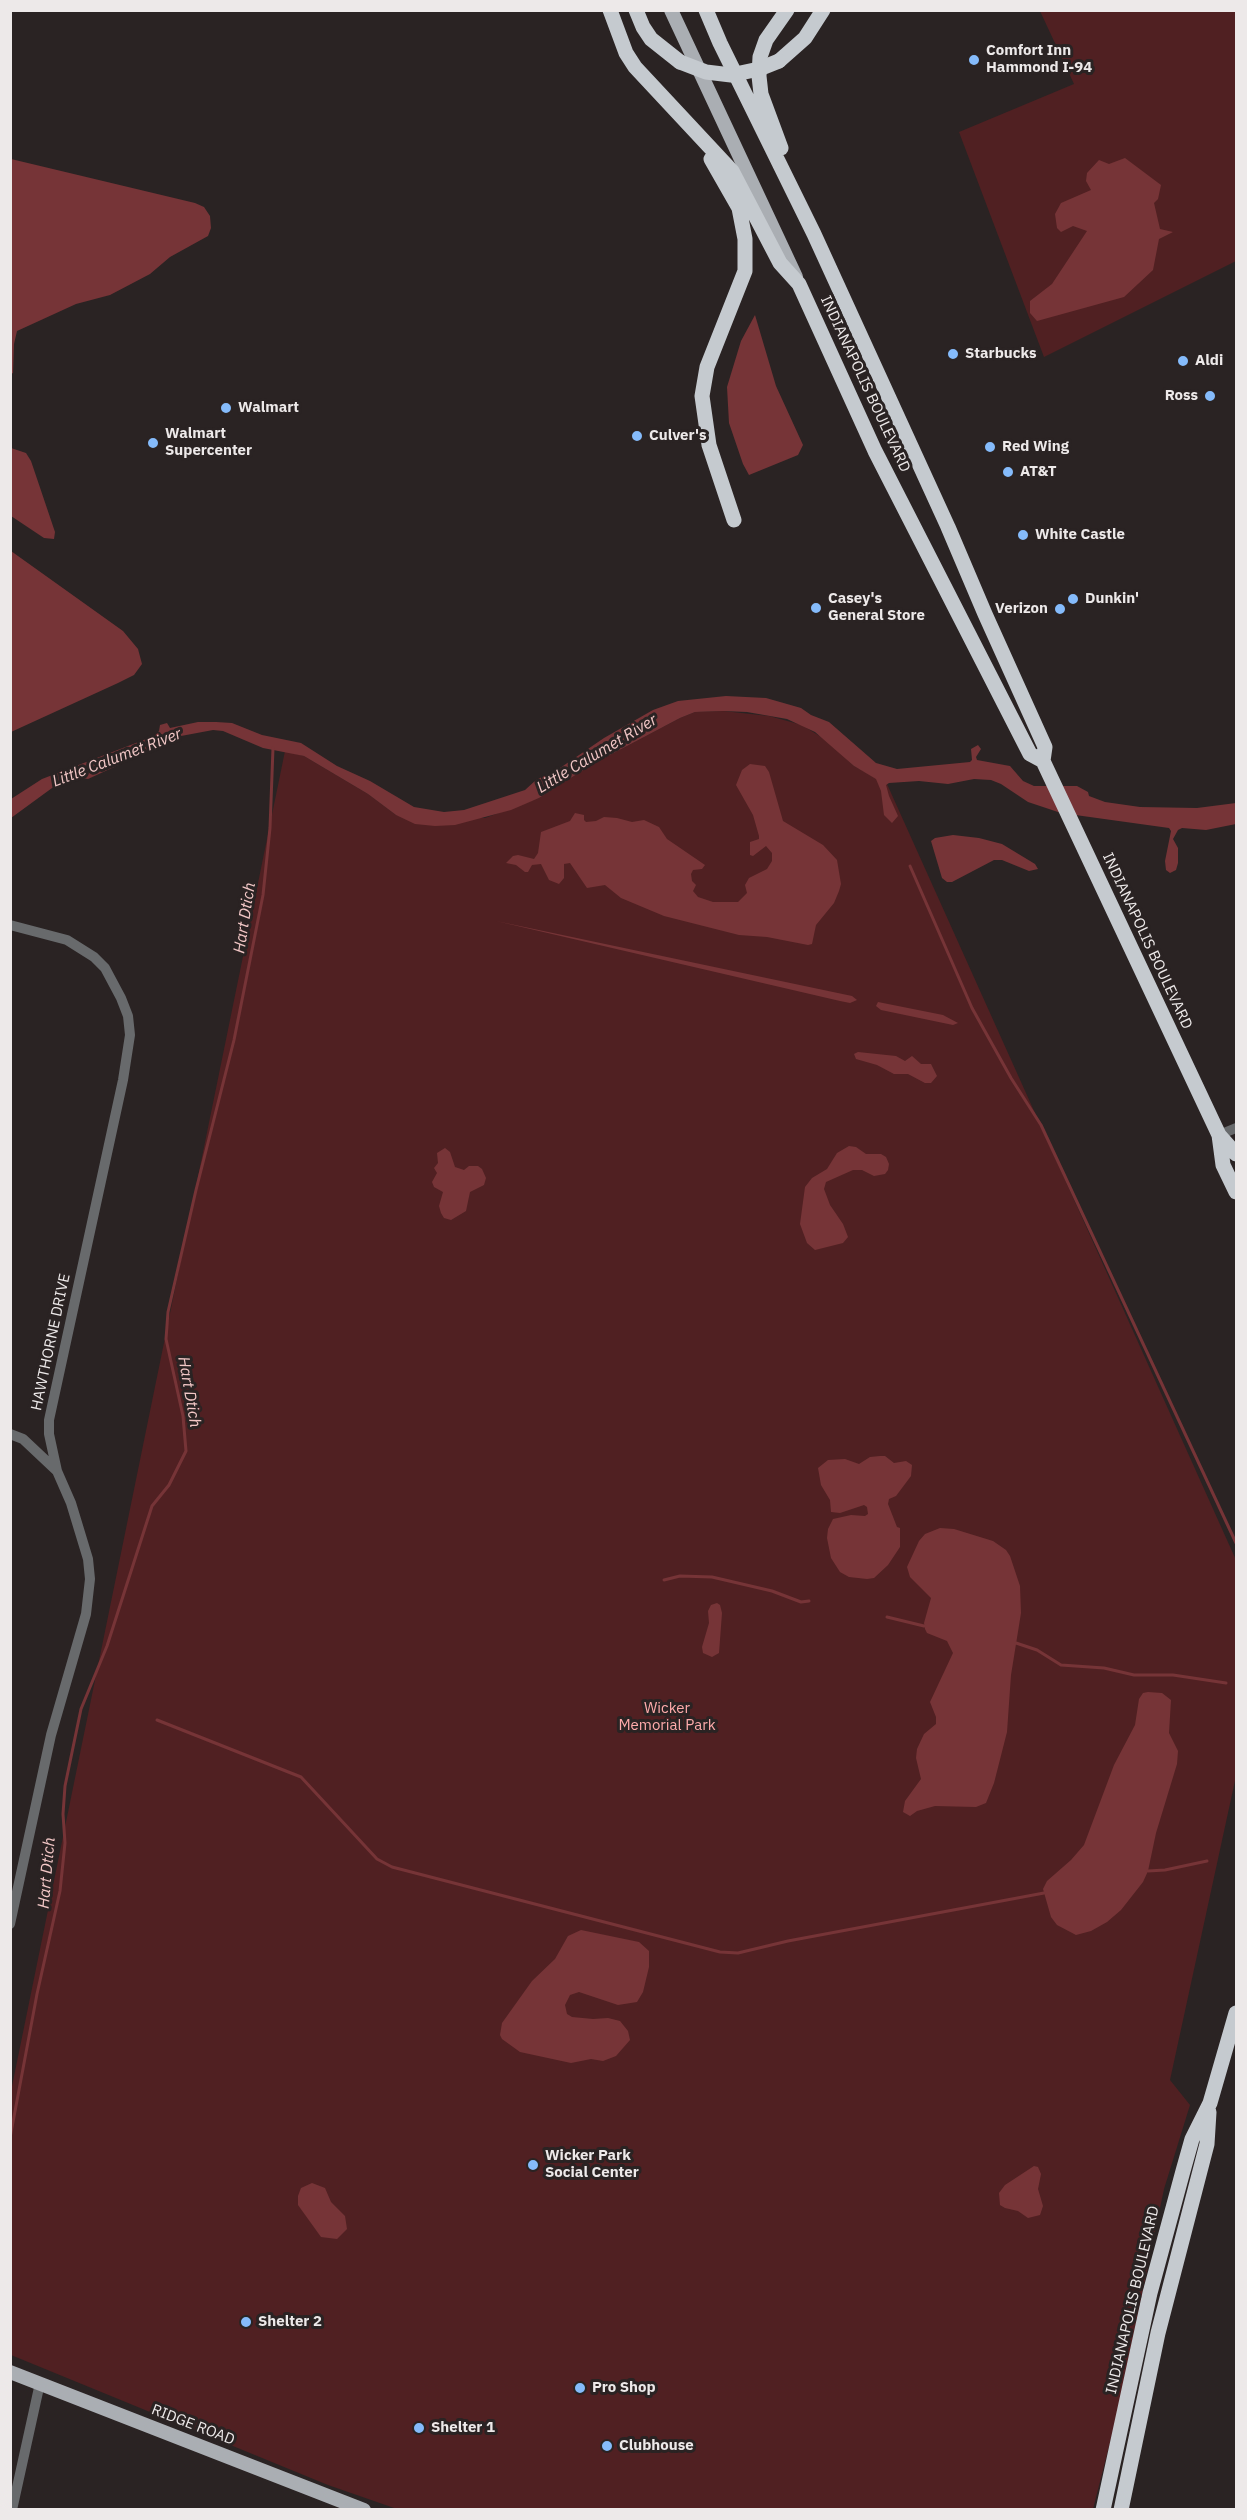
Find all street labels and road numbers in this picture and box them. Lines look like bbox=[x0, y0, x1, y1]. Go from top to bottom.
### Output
street label: INDIANAPOLIS BOULEVARD bbox=[816, 293, 914, 475]
street label: INDIANAPOLIS BOULEVARD bbox=[1098, 850, 1196, 1032]
street label: HAWTHORNE DRIVE bbox=[28, 1272, 74, 1412]
street label: INDIANAPOLIS BOULEVARD bbox=[1103, 2204, 1163, 2396]
street label: RIDGE ROAD bbox=[149, 2401, 237, 2449]

